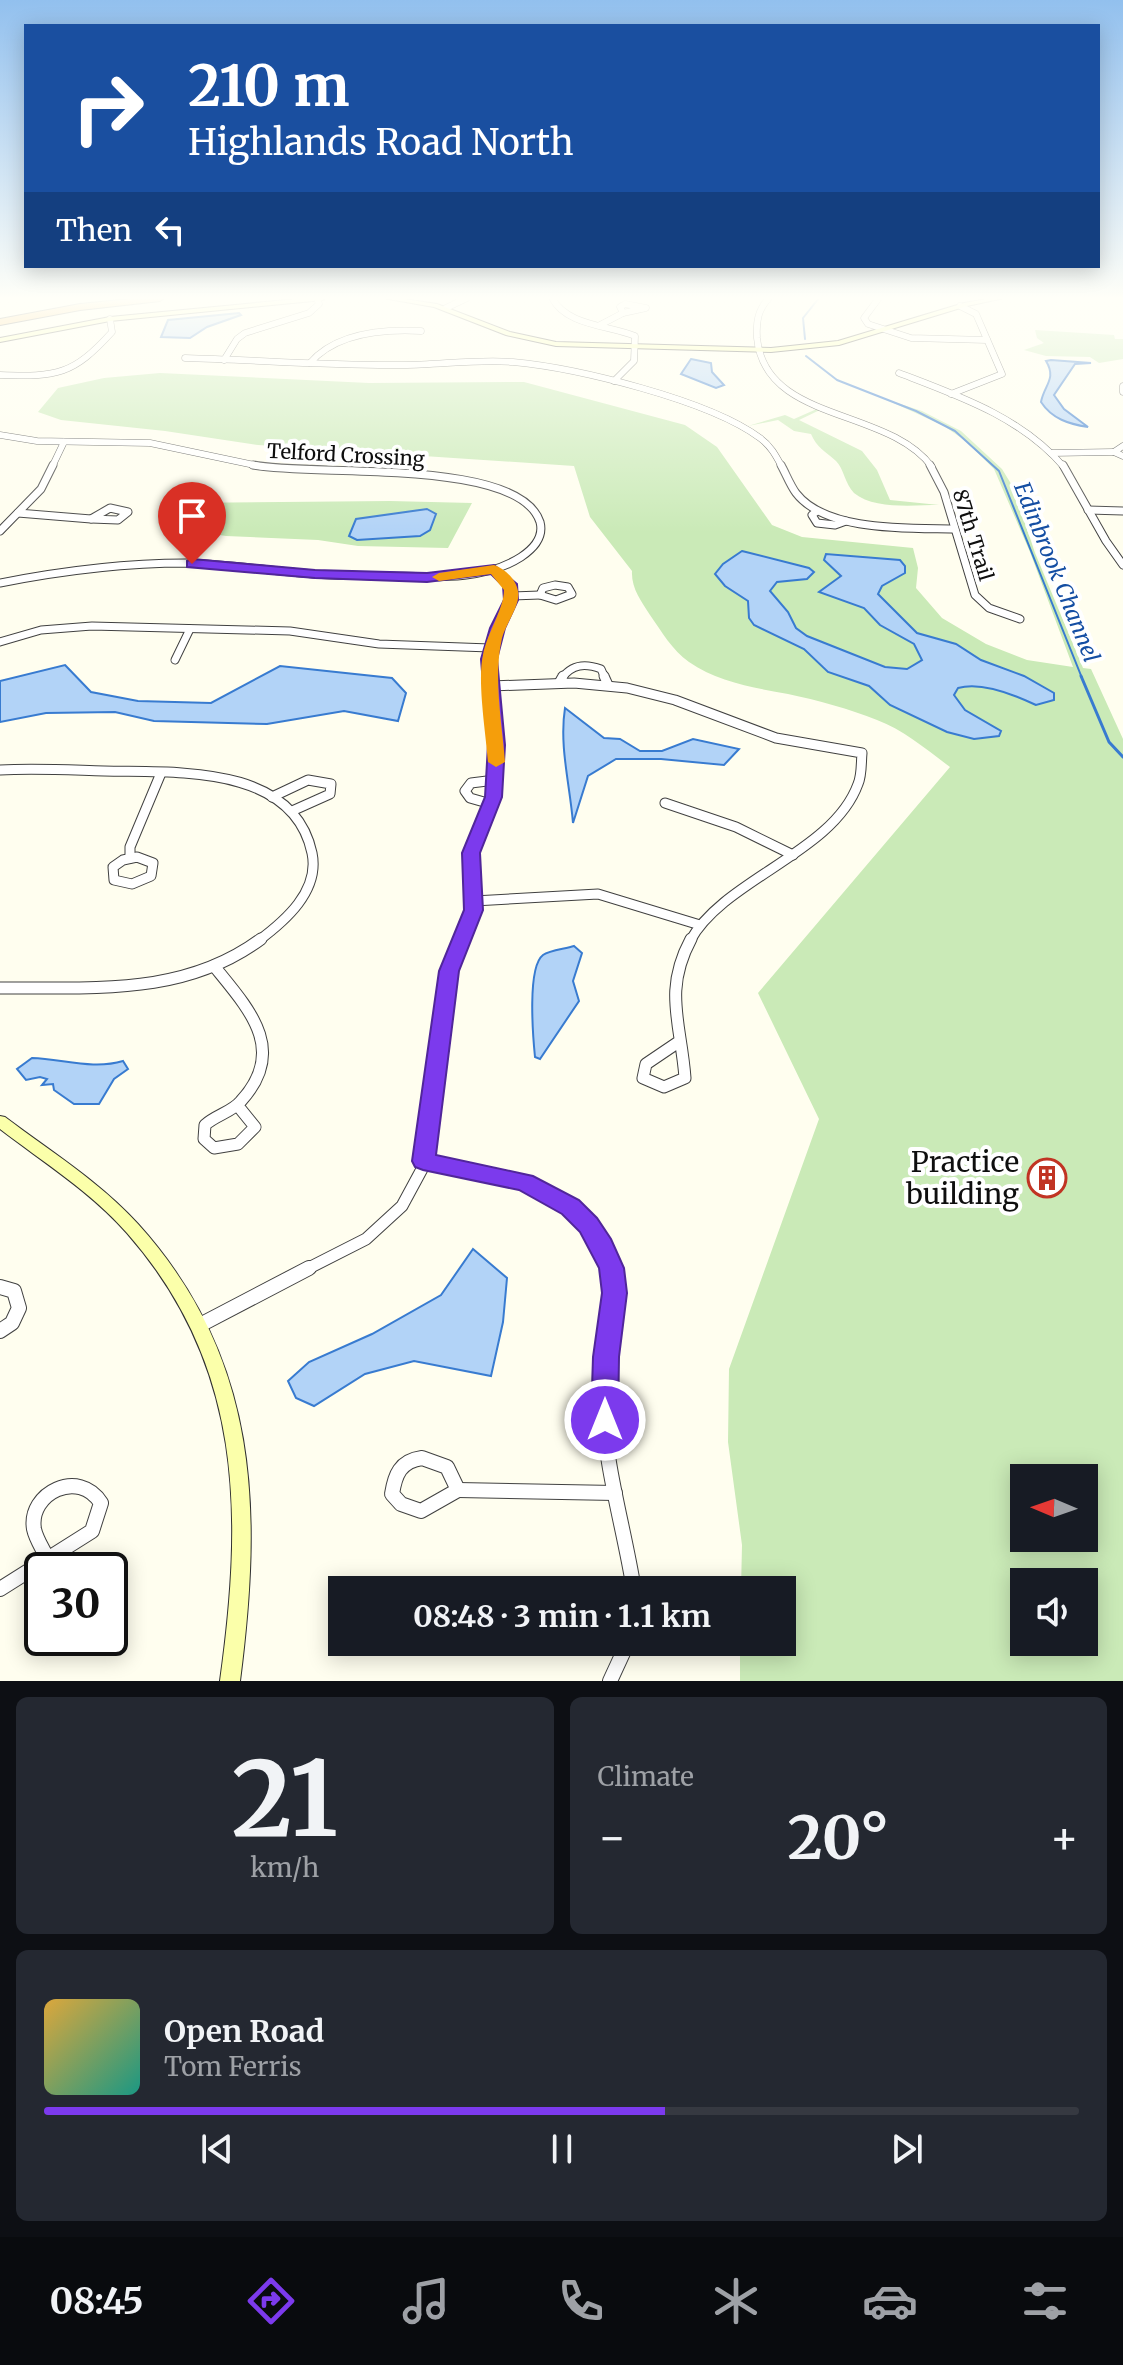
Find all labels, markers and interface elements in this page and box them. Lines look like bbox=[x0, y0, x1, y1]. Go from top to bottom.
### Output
text: 210 m bbox=[188, 51, 350, 121]
icon: right bbox=[56, 56, 160, 160]
text: Highlands Road North bbox=[188, 120, 574, 165]
icon: left bbox=[148, 208, 192, 252]
text: Then bbox=[56, 211, 132, 249]
street label: Telford Crossing bbox=[267, 438, 425, 471]
water label: Edinbrook Channel bbox=[1008, 478, 1106, 666]
pin bbox=[158, 482, 226, 564]
street label: 87th Trail bbox=[948, 486, 999, 584]
icon: arrive bbox=[170, 494, 214, 538]
place label: Practice building bbox=[905, 1144, 1019, 1212]
building icon: Practice building bbox=[1026, 1157, 1068, 1199]
position arrow bbox=[563, 1378, 647, 1462]
north arrow bbox=[1010, 1464, 1098, 1552]
map controls bbox=[1010, 1464, 1098, 1656]
speed limit sign: 30 bbox=[24, 1552, 128, 1656]
button: sound bbox=[1010, 1568, 1098, 1656]
text: 08:48 · 3 min · 1.1 km bbox=[413, 1597, 711, 1635]
text: 21 bbox=[232, 1734, 338, 1864]
text: Climate bbox=[598, 1760, 694, 1793]
text: 20° bbox=[787, 1800, 889, 1875]
text: − bbox=[598, 1810, 627, 1865]
text: + bbox=[1050, 1810, 1079, 1865]
text: km/h bbox=[250, 1851, 319, 1884]
text: Open Road bbox=[164, 2012, 324, 2050]
text: Tom Ferris bbox=[164, 2050, 302, 2083]
icon: previous bbox=[195, 2127, 239, 2171]
icon: pause bbox=[540, 2127, 584, 2171]
icon: next bbox=[885, 2127, 929, 2171]
icon: directions bbox=[243, 2273, 299, 2329]
icon: music bbox=[398, 2273, 454, 2329]
icon: phone bbox=[553, 2273, 609, 2329]
icon: climate bbox=[708, 2273, 764, 2329]
icon: car bbox=[862, 2273, 918, 2329]
icon: filters bbox=[1017, 2273, 1073, 2329]
text: 08:45 bbox=[49, 2279, 144, 2324]

